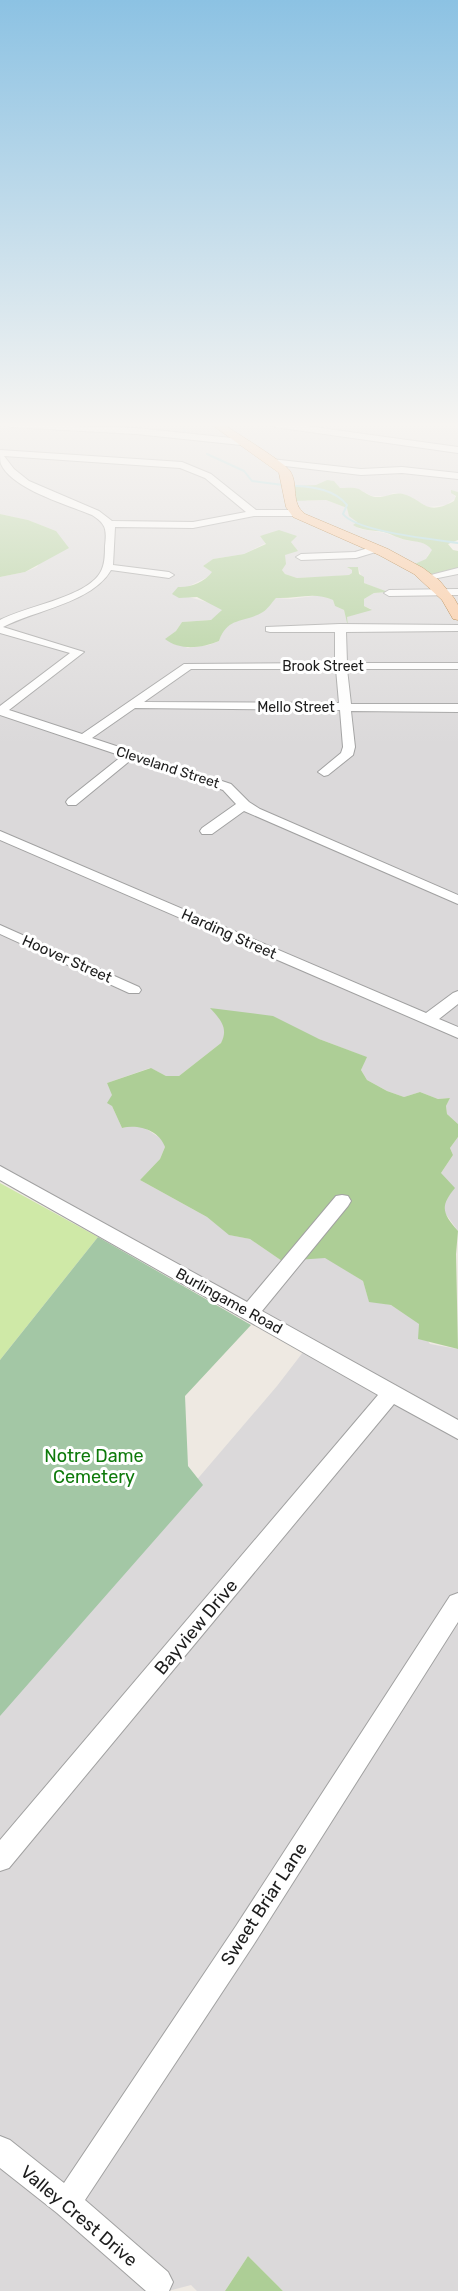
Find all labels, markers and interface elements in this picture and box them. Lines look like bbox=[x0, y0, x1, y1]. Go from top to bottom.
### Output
street label: Brook Street bbox=[282, 658, 364, 675]
street label: Mello Street bbox=[257, 699, 335, 716]
street label: Cleveland Street bbox=[114, 743, 222, 792]
street label: Harding Street bbox=[179, 905, 279, 963]
street label: Hoover Street bbox=[19, 931, 115, 987]
street label: Burlingame Road bbox=[172, 1264, 286, 1338]
park label: Notre Dame Cemetery bbox=[44, 1445, 144, 1488]
street label: Bayview Drive bbox=[150, 1575, 242, 1679]
street label: Sweet Briar Lane bbox=[216, 1838, 312, 1970]
street label: Valley Crest Drive bbox=[16, 2161, 142, 2271]

